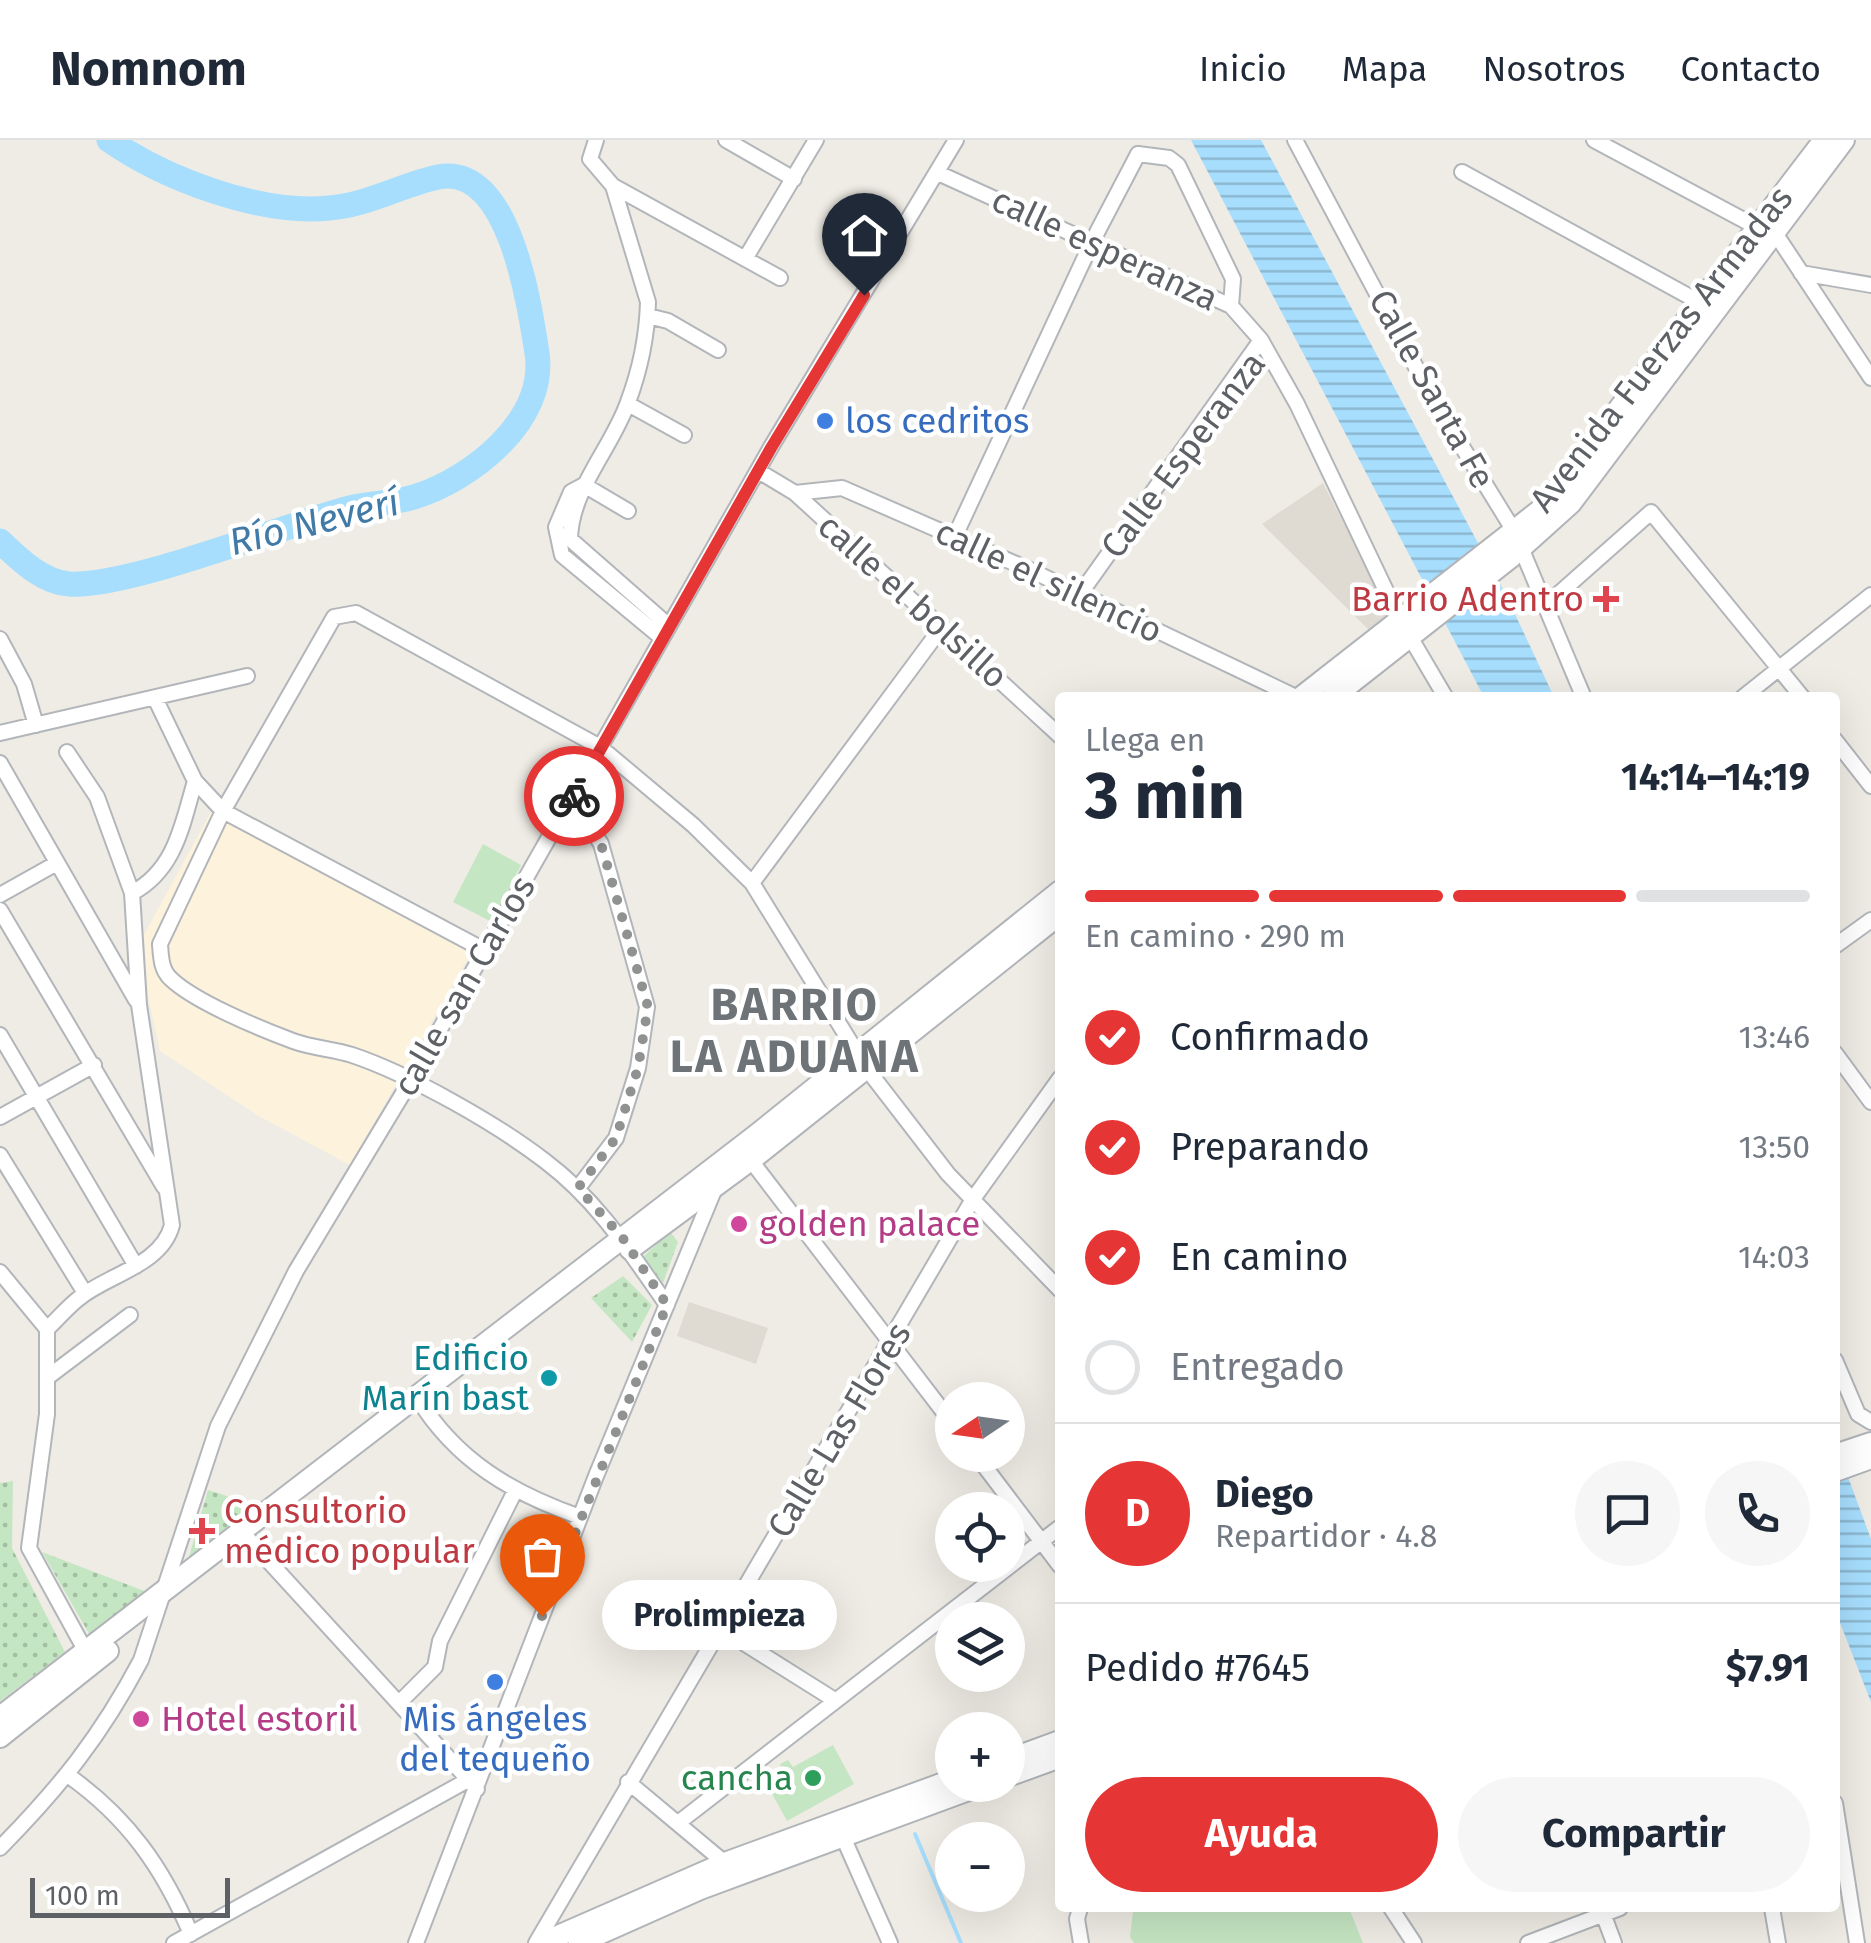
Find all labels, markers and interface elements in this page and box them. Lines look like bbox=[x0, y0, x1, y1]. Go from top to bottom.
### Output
text: Nomnom bbox=[50, 40, 247, 98]
text: Inicio bbox=[1199, 48, 1287, 90]
text: Mapa bbox=[1342, 48, 1427, 90]
text: Nosotros bbox=[1482, 48, 1625, 90]
text: Contacto bbox=[1680, 48, 1821, 90]
street label: calle esperanza bbox=[985, 178, 1225, 320]
street label: Avenida Fuerzas Armadas bbox=[1521, 178, 1801, 520]
pin bbox=[822, 193, 907, 296]
icon: home bbox=[837, 208, 892, 263]
street label: Calle Santa Fe bbox=[1360, 282, 1504, 496]
street label: Calle Esperanza bbox=[1092, 344, 1274, 566]
place label: los cedritos bbox=[845, 400, 1029, 442]
marker: los cedritos bbox=[814, 410, 836, 432]
water label: Río Neverí bbox=[224, 478, 406, 565]
street label: calle el bolsillo bbox=[809, 505, 1017, 697]
street label: calle el silencio bbox=[929, 510, 1169, 652]
place label: Barrio Adentro bbox=[1351, 578, 1584, 620]
marker: Barrio Adentro bbox=[1593, 586, 1619, 612]
text: Llega en bbox=[1085, 721, 1205, 759]
courier bbox=[524, 746, 624, 846]
text: 14:14–14:19 bbox=[1621, 754, 1810, 800]
text: 3 min bbox=[1085, 757, 1245, 835]
icon: bike bbox=[547, 769, 602, 824]
street label: calle san Carlos bbox=[384, 868, 544, 1104]
text: En camino · 290 m bbox=[1085, 917, 1346, 955]
district label: BARRIO LA ADUANA bbox=[670, 978, 920, 1084]
icon: check bbox=[1085, 1010, 1140, 1065]
text: Confirmado bbox=[1170, 1014, 1370, 1060]
text: 13:46 bbox=[1739, 1018, 1810, 1056]
icon: check bbox=[1085, 1120, 1140, 1175]
text: Preparando bbox=[1170, 1124, 1370, 1170]
text: 13:50 bbox=[1738, 1128, 1810, 1166]
place label: golden palace bbox=[759, 1203, 980, 1245]
marker: golden palace bbox=[728, 1213, 750, 1235]
icon: check bbox=[1085, 1230, 1140, 1285]
text: En camino bbox=[1170, 1234, 1349, 1280]
text: 14:03 bbox=[1738, 1238, 1810, 1276]
street label: Calle Las Flores bbox=[758, 1315, 920, 1545]
place label: Edificio Marín bast bbox=[361, 1337, 529, 1419]
text: Entregado bbox=[1170, 1344, 1345, 1390]
marker: Edificio Marín bast bbox=[538, 1367, 560, 1389]
north arrow bbox=[935, 1382, 1025, 1472]
map controls bbox=[935, 1382, 1025, 1912]
button: chat bbox=[1575, 1461, 1680, 1566]
button: phone bbox=[1705, 1461, 1810, 1566]
text: Diego bbox=[1215, 1471, 1314, 1517]
place label: Consultorio médico popular bbox=[224, 1490, 475, 1572]
text: D bbox=[1125, 1490, 1150, 1536]
button: locate bbox=[935, 1492, 1025, 1582]
pin bbox=[500, 1514, 585, 1617]
text: Repartidor · 4.8 bbox=[1215, 1517, 1438, 1555]
marker: Consultorio médico popular bbox=[189, 1518, 215, 1544]
icon: bag bbox=[515, 1529, 570, 1584]
callout: Prolimpieza bbox=[602, 1581, 837, 1651]
text: Prolimpieza bbox=[634, 1596, 805, 1634]
button: layers bbox=[935, 1602, 1025, 1692]
text: Pedido #7645 bbox=[1085, 1645, 1310, 1691]
text: $7.91 bbox=[1726, 1645, 1810, 1691]
marker: Mis ángeles del tequeño bbox=[484, 1671, 506, 1693]
place label: Hotel estoril bbox=[161, 1698, 358, 1740]
place label: Mis ángeles del tequeño bbox=[399, 1698, 591, 1780]
marker: Hotel estoril bbox=[130, 1708, 152, 1730]
button: + bbox=[935, 1712, 1025, 1802]
place label: cancha bbox=[681, 1757, 793, 1799]
marker: cancha bbox=[802, 1767, 824, 1789]
button: Ayuda bbox=[1085, 1777, 1438, 1892]
button: Compartir bbox=[1458, 1777, 1810, 1892]
button: − bbox=[935, 1822, 1025, 1912]
scale bar bbox=[30, 1873, 230, 1918]
text: 100 m bbox=[45, 1879, 120, 1912]

